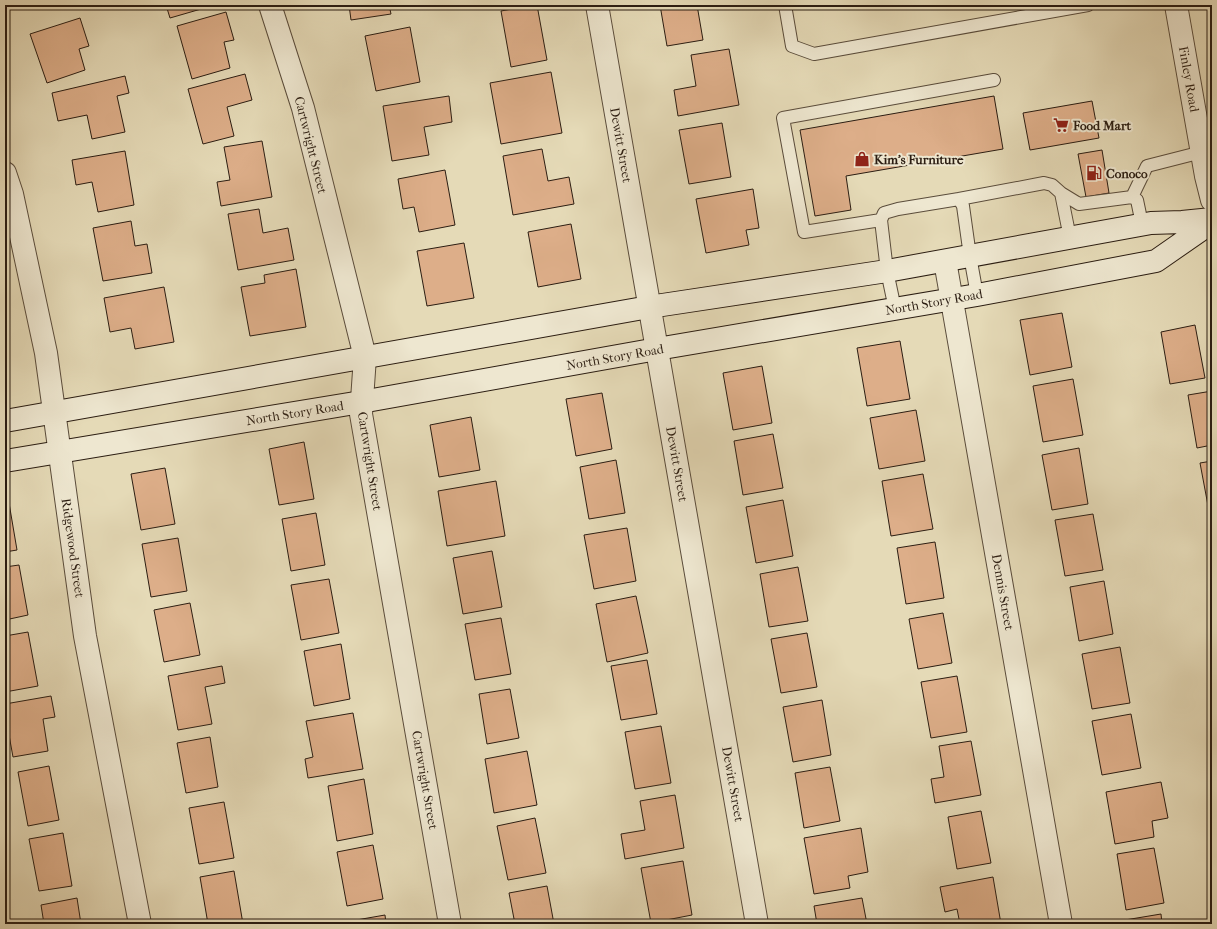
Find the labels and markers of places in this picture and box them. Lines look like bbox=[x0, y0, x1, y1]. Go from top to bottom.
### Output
supermarket icon: Food Mart bbox=[1052, 116, 1070, 134]
place label: Food Mart bbox=[1072, 118, 1131, 133]
shop icon: Kim's Furniture bbox=[853, 150, 871, 168]
place label: Kim's Furniture bbox=[874, 152, 964, 167]
fuel station icon: Conoco bbox=[1085, 164, 1103, 182]
place label: Conoco bbox=[1106, 166, 1148, 181]

